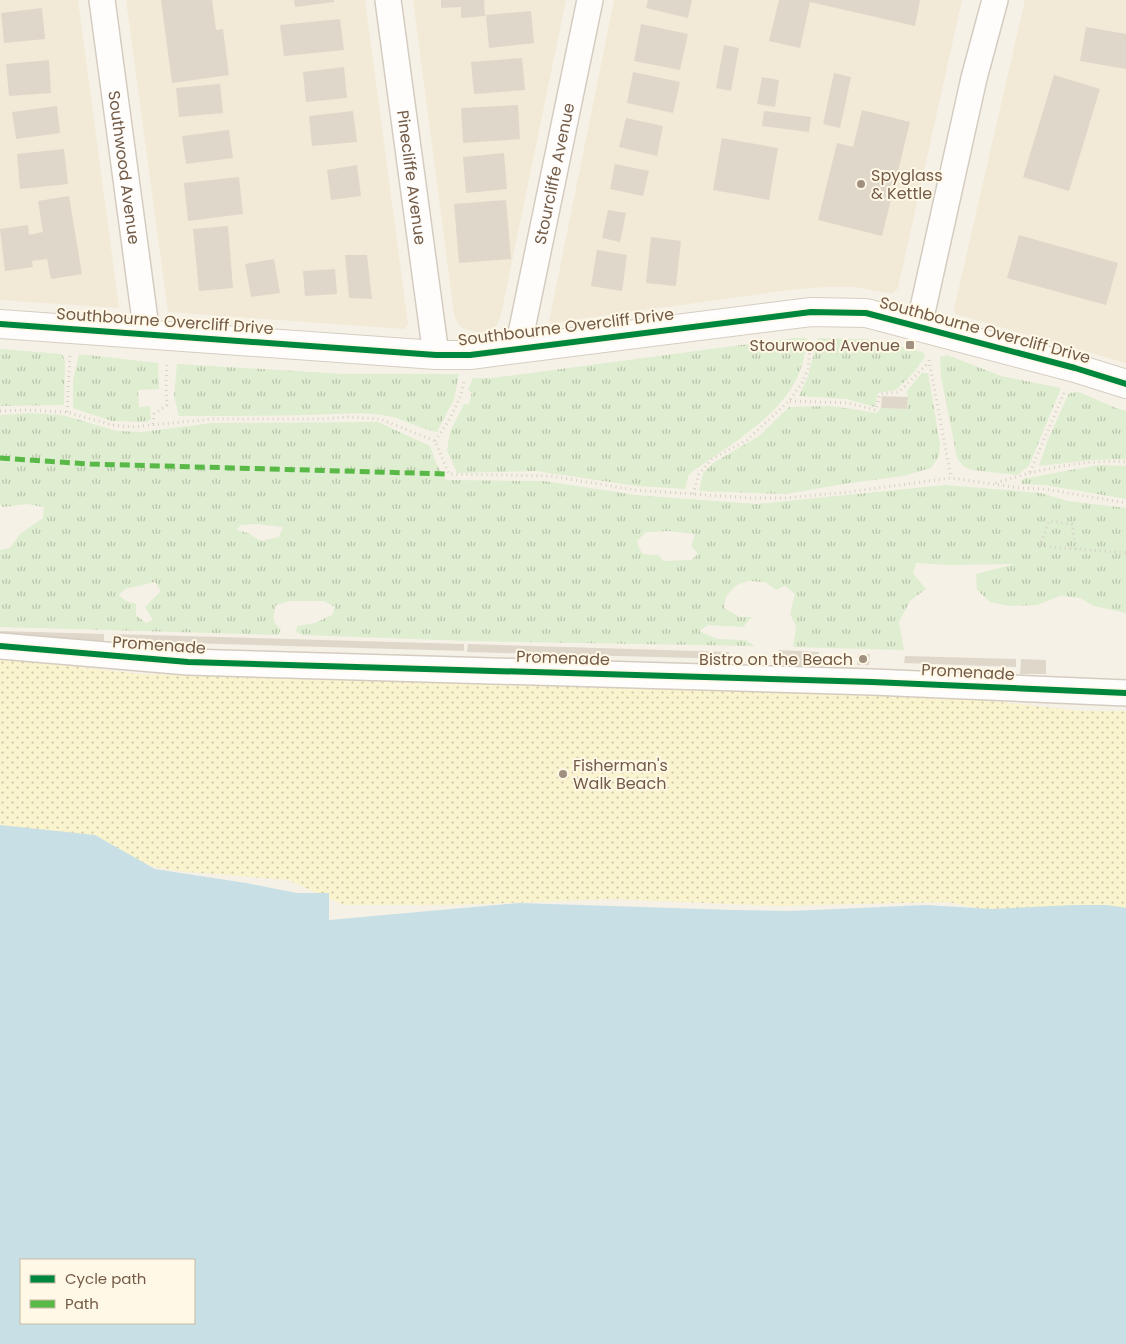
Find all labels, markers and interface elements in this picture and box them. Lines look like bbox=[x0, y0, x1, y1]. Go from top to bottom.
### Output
street label: Southwood Avenue bbox=[103, 89, 146, 246]
street label: Stourcliffe Avenue bbox=[528, 101, 580, 247]
street label: Pinecliffe Avenue bbox=[391, 109, 432, 246]
place label: Spyglass & Kettle bbox=[871, 164, 943, 205]
marker: Spyglass & Kettle bbox=[855, 178, 867, 190]
street label: Southbourne Overcliff Drive bbox=[877, 291, 1093, 369]
street label: Southbourne Overcliff Drive bbox=[56, 302, 274, 340]
street label: Southbourne Overcliff Drive bbox=[457, 302, 675, 352]
place label: Stourwood Avenue bbox=[750, 334, 900, 357]
marker: Stourwood Avenue bbox=[904, 339, 916, 351]
street label: Promenade bbox=[111, 630, 207, 660]
street label: Promenade bbox=[516, 645, 610, 671]
place label: Bistro on the Beach bbox=[699, 648, 853, 671]
marker: Bistro on the Beach bbox=[857, 653, 869, 665]
street label: Promenade bbox=[921, 658, 1015, 686]
place label: Fisherman's Walk Beach bbox=[573, 754, 668, 795]
marker: Fisherman's Walk Beach bbox=[557, 768, 569, 780]
legend bbox=[20, 1259, 195, 1324]
text: Cycle path bbox=[65, 1268, 146, 1289]
text: Path bbox=[65, 1293, 99, 1314]

